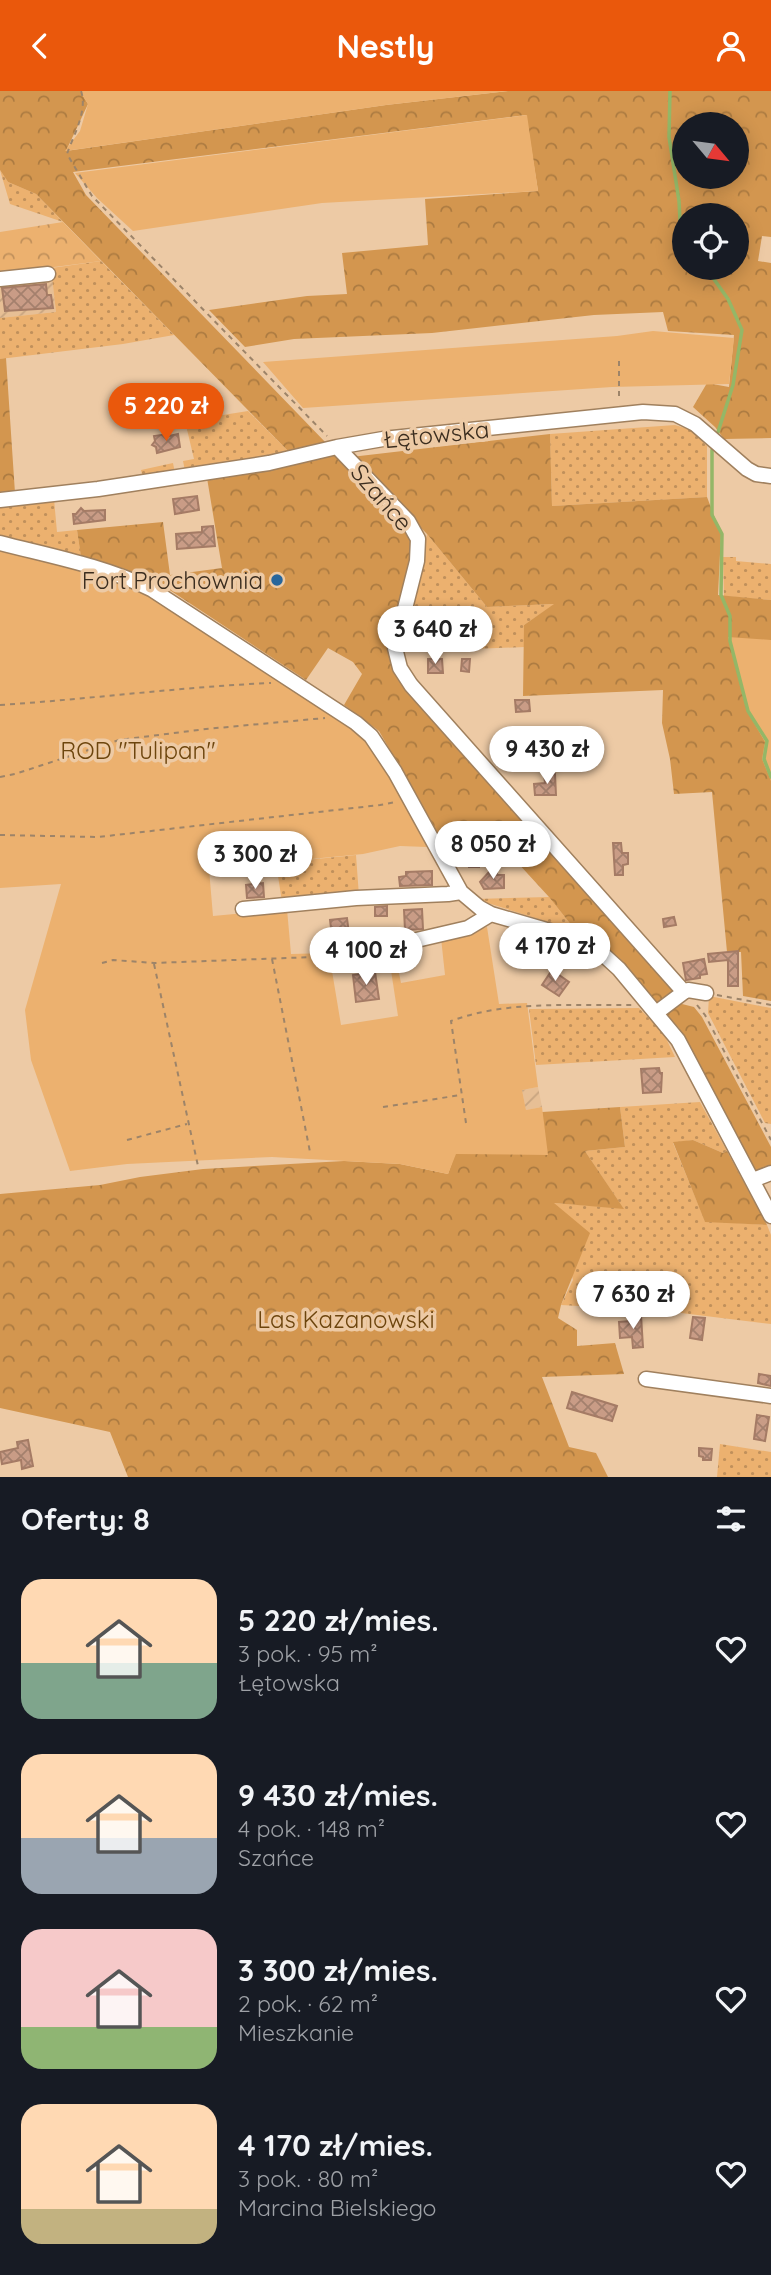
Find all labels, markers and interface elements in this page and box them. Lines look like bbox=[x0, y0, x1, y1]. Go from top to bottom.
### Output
text: Nestly bbox=[337, 26, 434, 66]
icon: back bbox=[21, 27, 59, 65]
icon: person bbox=[712, 27, 750, 65]
north arrow bbox=[672, 112, 749, 189]
map controls bbox=[672, 112, 749, 280]
button: locate bbox=[672, 203, 749, 280]
pin: 5 220 zł bbox=[94, 383, 238, 443]
text: 5 220 zł bbox=[124, 391, 208, 420]
street label: Łętowska bbox=[381, 414, 491, 454]
street label: Szańce bbox=[345, 457, 419, 537]
place label: Fort Prochownia bbox=[82, 565, 263, 595]
marker: Fort Prochownia bbox=[269, 572, 285, 588]
pin: 3 640 zł bbox=[363, 607, 507, 666]
text: 3 640 zł bbox=[394, 614, 476, 643]
pin: 9 430 zł bbox=[475, 727, 619, 786]
text: 9 430 zł bbox=[505, 734, 589, 763]
park label: ROD "Tulipan" bbox=[60, 735, 216, 765]
pin: 8 050 zł bbox=[421, 821, 565, 881]
text: 8 050 zł bbox=[451, 829, 535, 858]
pin: 3 300 zł bbox=[183, 831, 327, 891]
text: 3 300 zł bbox=[213, 839, 297, 868]
pin: 4 170 zł bbox=[483, 923, 627, 983]
pin: 4 100 zł bbox=[294, 927, 438, 987]
text: 4 170 zł bbox=[515, 931, 595, 960]
text: 4 100 zł bbox=[326, 935, 406, 964]
pin: 7 630 zł bbox=[561, 1271, 705, 1331]
text: 7 630 zł bbox=[592, 1279, 674, 1308]
park label: Las Kazanowski bbox=[257, 1304, 435, 1334]
text: Oferty: 8 bbox=[21, 1500, 150, 1538]
icon: filters bbox=[712, 1500, 750, 1538]
text: 5 220 zł/mies. bbox=[238, 1601, 439, 1639]
icon: home bbox=[77, 1607, 161, 1691]
icon: heart bbox=[712, 1630, 750, 1668]
text: 3 pok. · 95 m² bbox=[238, 1639, 378, 1668]
text: Łętowska bbox=[238, 1668, 340, 1697]
text: 9 430 zł/mies. bbox=[238, 1776, 438, 1814]
icon: home bbox=[77, 1782, 161, 1866]
icon: heart bbox=[712, 1805, 750, 1843]
text: 4 pok. · 148 m² bbox=[238, 1814, 385, 1843]
text: Szańce bbox=[238, 1843, 314, 1872]
text: 3 300 zł/mies. bbox=[238, 1951, 438, 1989]
icon: home bbox=[77, 1957, 161, 2041]
icon: heart bbox=[712, 1980, 750, 2018]
text: 2 pok. · 62 m² bbox=[238, 1989, 378, 2018]
text: Mieszkanie bbox=[238, 2018, 354, 2047]
text: 4 170 zł/mies. bbox=[238, 2126, 433, 2164]
icon: home bbox=[77, 2132, 161, 2216]
icon: heart bbox=[712, 2155, 750, 2193]
text: 3 pok. · 80 m² bbox=[238, 2164, 378, 2193]
text: Marcina Bielskiego bbox=[238, 2193, 437, 2222]

